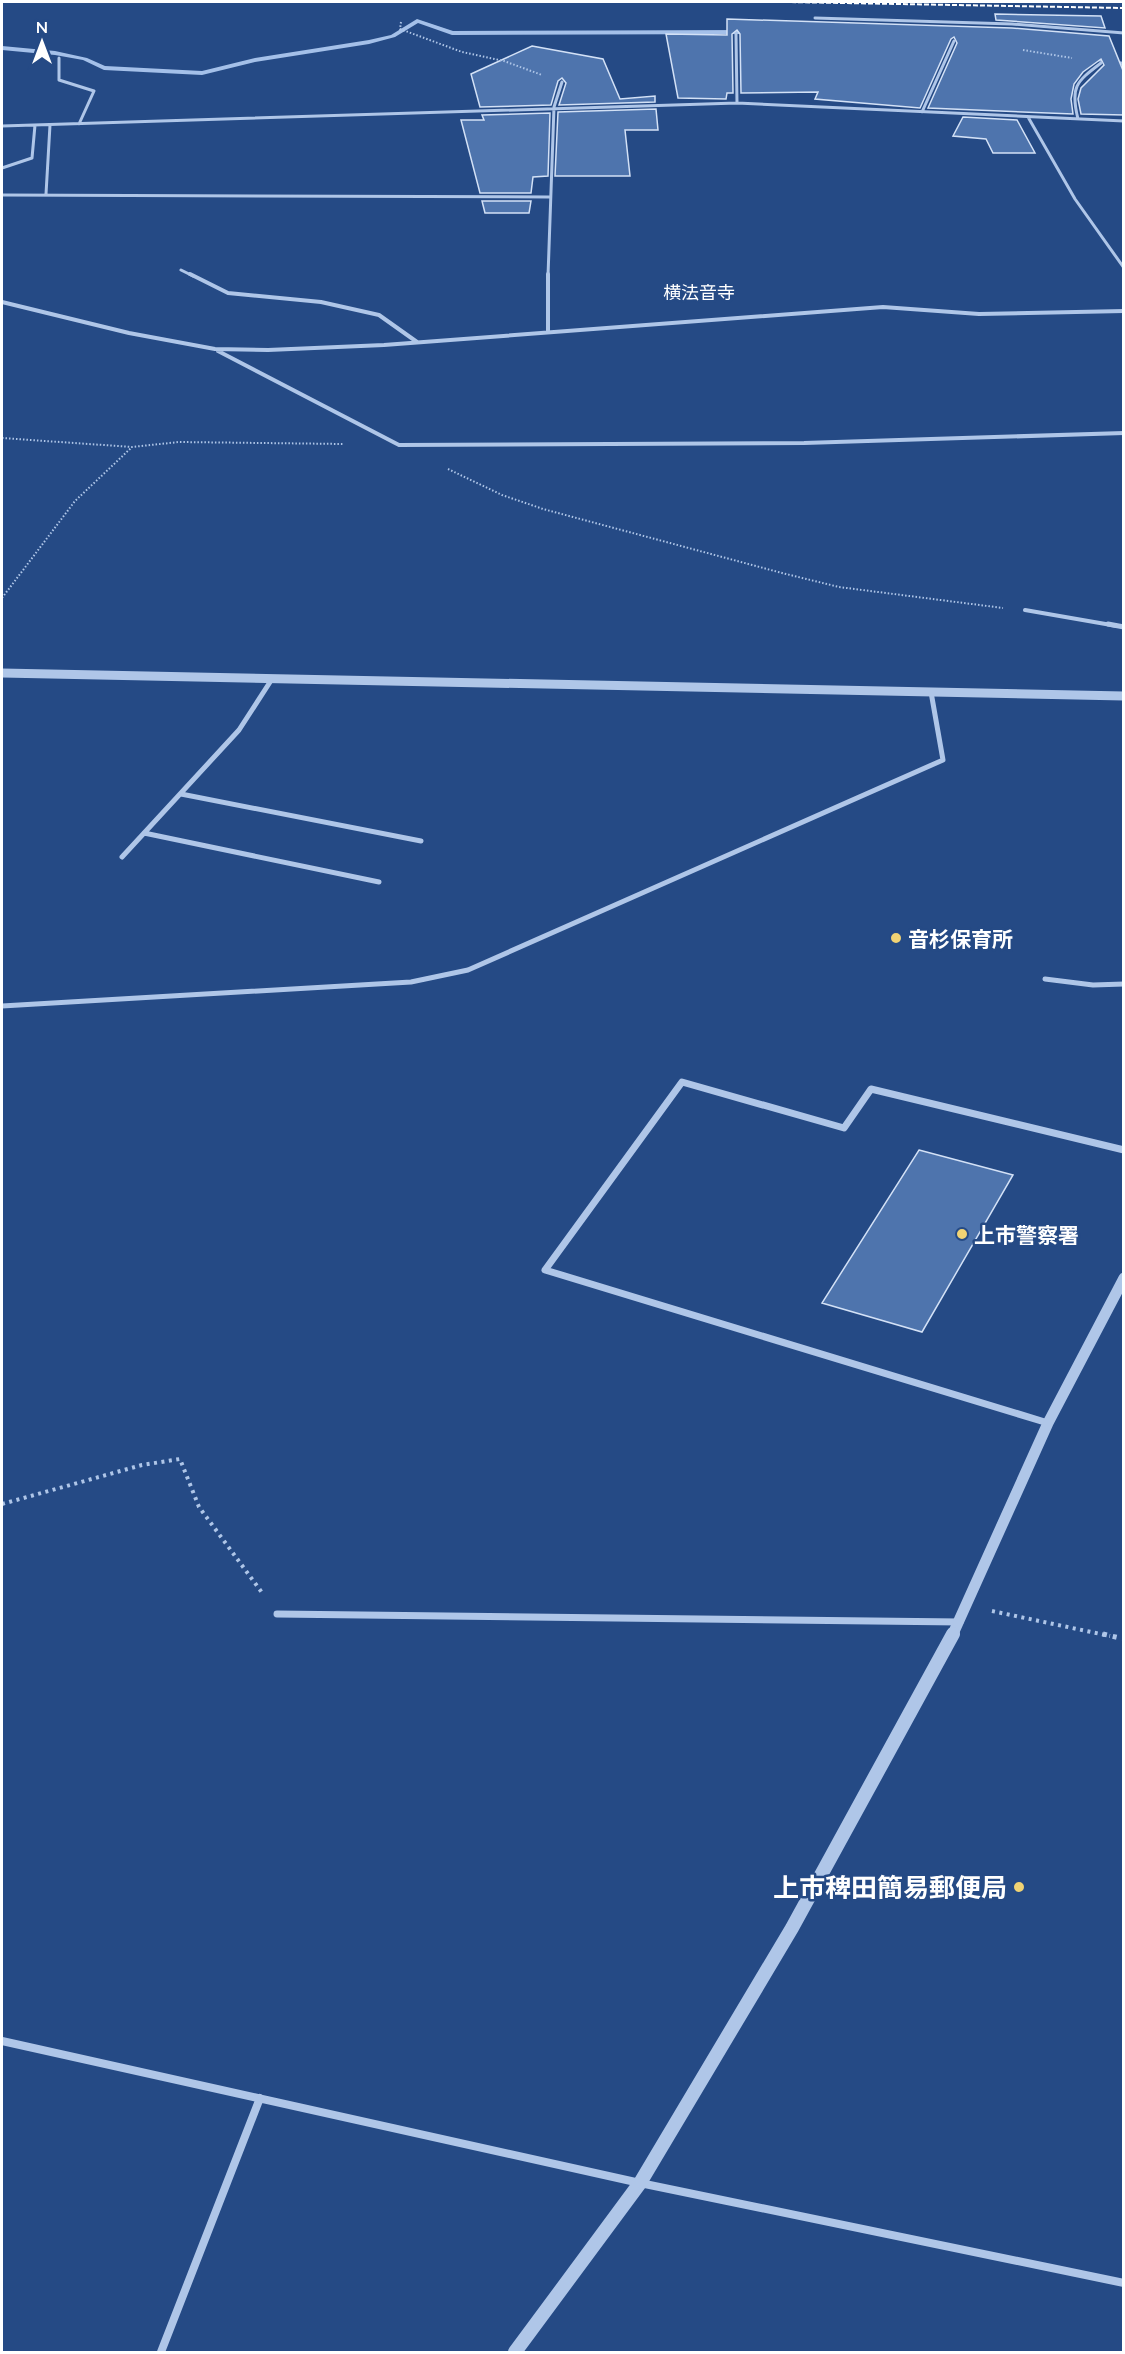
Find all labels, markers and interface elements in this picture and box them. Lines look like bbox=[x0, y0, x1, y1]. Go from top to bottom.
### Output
north arrow bbox=[12, 12, 72, 72]
text: N bbox=[36, 17, 48, 36]
district label: 横法音寺 bbox=[663, 281, 735, 303]
place label: 音杉保育所 bbox=[908, 926, 1013, 951]
marker: 音杉保育所 bbox=[889, 931, 903, 945]
place label: 上市警察署 bbox=[974, 1222, 1079, 1247]
marker: 上市警察署 bbox=[955, 1227, 969, 1241]
place label: 上市稗田簡易郵便局 bbox=[773, 1871, 1007, 1903]
marker: 上市稗田簡易郵便局 bbox=[1012, 1880, 1026, 1894]

